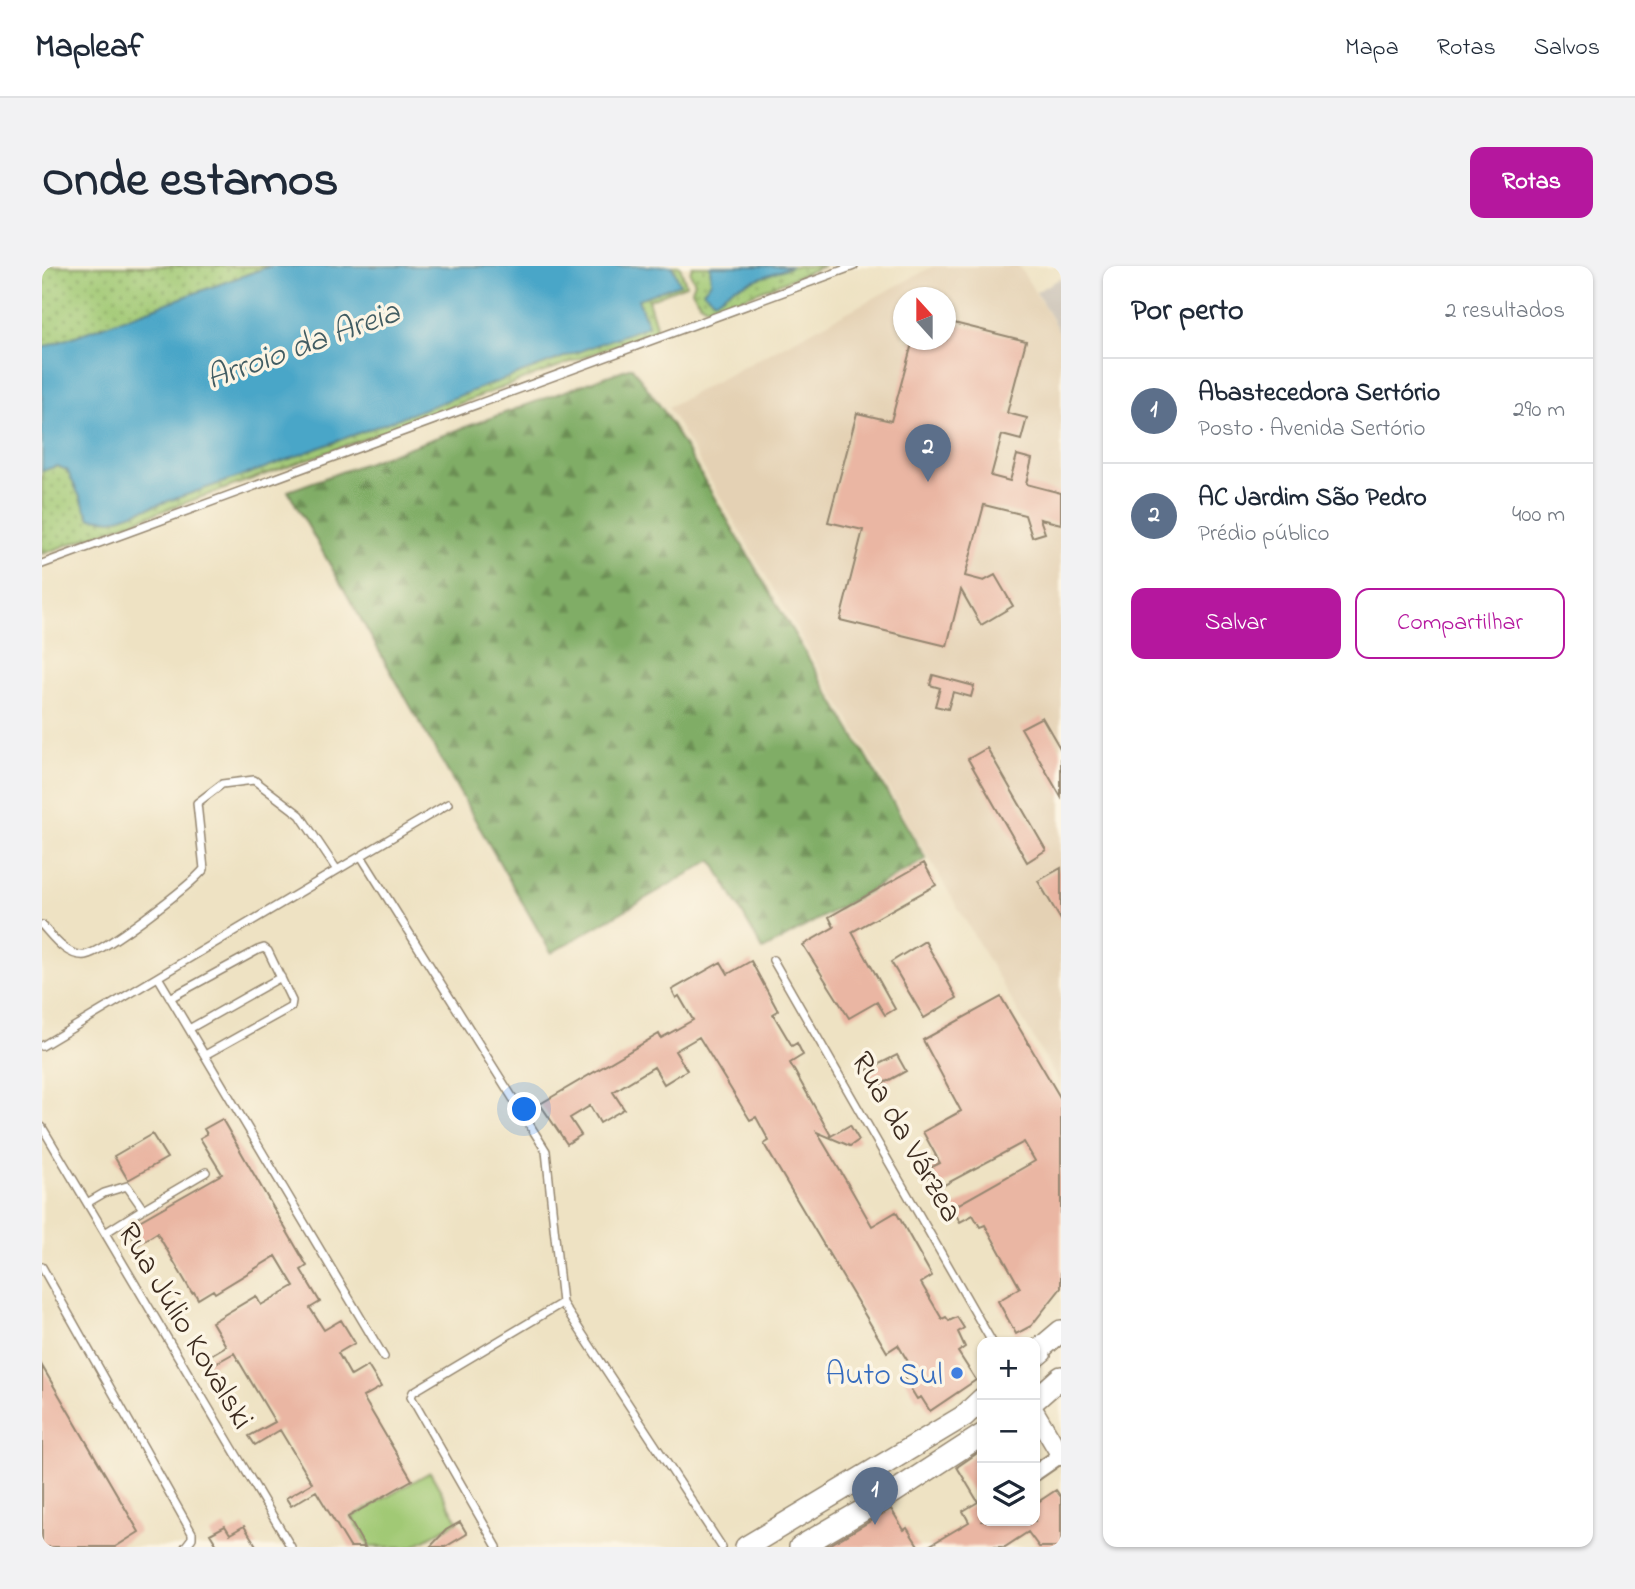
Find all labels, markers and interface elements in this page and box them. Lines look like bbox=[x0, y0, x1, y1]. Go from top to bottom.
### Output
text: Mapleaf bbox=[35, 24, 143, 72]
text: Mapa bbox=[1345, 31, 1399, 66]
text: Rotas bbox=[1437, 31, 1496, 66]
text: Salvos bbox=[1534, 31, 1600, 66]
text: Onde estamos bbox=[42, 146, 338, 218]
button: Rotas bbox=[1470, 147, 1593, 218]
north arrow bbox=[893, 287, 956, 350]
water label: Arroio da Areia bbox=[200, 289, 408, 404]
text: Por perto bbox=[1131, 290, 1244, 334]
text: 2 resultados bbox=[1445, 295, 1565, 328]
text: Abastecedora Sertório bbox=[1198, 375, 1440, 413]
text: 1 bbox=[1150, 394, 1158, 427]
text: 290 m bbox=[1513, 394, 1565, 427]
text: Posto · Avenida Sertório bbox=[1198, 413, 1425, 446]
pin: 2 bbox=[905, 424, 951, 482]
text: AC Jardim São Pedro bbox=[1198, 480, 1427, 518]
text: 2 bbox=[1148, 499, 1160, 532]
text: 400 m bbox=[1512, 499, 1565, 532]
text: Prédio público bbox=[1198, 518, 1329, 551]
button: Salvar bbox=[1131, 588, 1341, 659]
button: Compartilhar bbox=[1355, 588, 1565, 659]
street label: Rua da Várzea bbox=[837, 1043, 973, 1232]
your location bbox=[507, 1092, 541, 1126]
street label: Rua Júlio Kovalski bbox=[104, 1214, 264, 1439]
map controls bbox=[977, 1337, 1040, 1526]
button: + bbox=[977, 1337, 1040, 1400]
place label: Auto Sul bbox=[826, 1353, 943, 1400]
marker: Auto Sul bbox=[949, 1365, 965, 1381]
button: − bbox=[977, 1400, 1040, 1463]
button: layers bbox=[977, 1463, 1040, 1526]
pin: 1 bbox=[852, 1467, 898, 1525]

